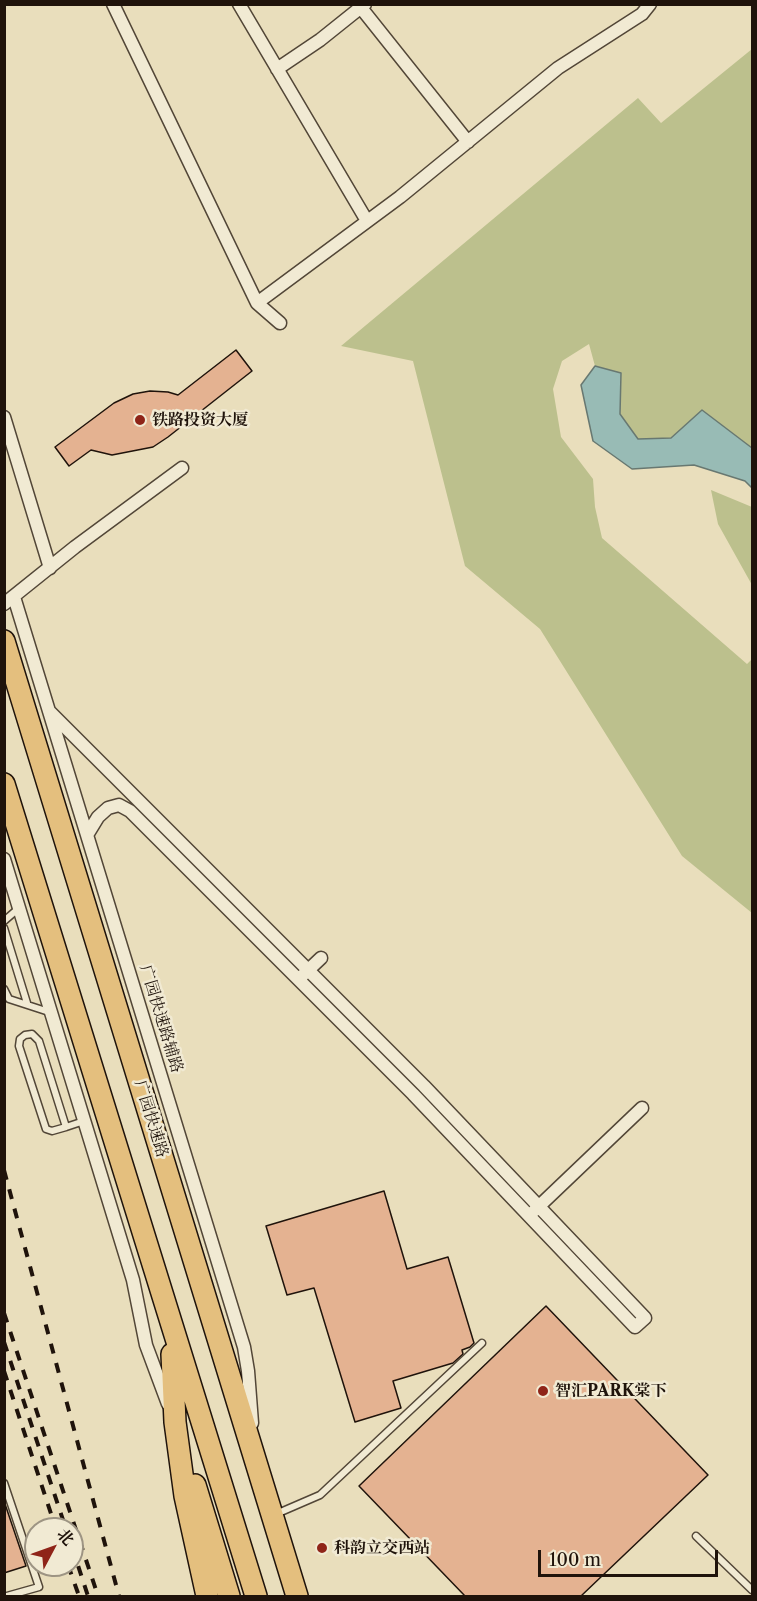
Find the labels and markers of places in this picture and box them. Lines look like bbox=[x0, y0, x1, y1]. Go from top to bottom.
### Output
place label: 铁路投资大厦 bbox=[152, 410, 248, 430]
marker: 铁路投资大厦 bbox=[133, 413, 147, 427]
place label: 智汇PARK棠下 bbox=[555, 1381, 667, 1401]
marker: 智汇PARK棠下 bbox=[536, 1384, 550, 1398]
place label: 科韵立交西站 bbox=[334, 1538, 430, 1558]
marker: 科韵立交西站 bbox=[315, 1541, 329, 1555]

